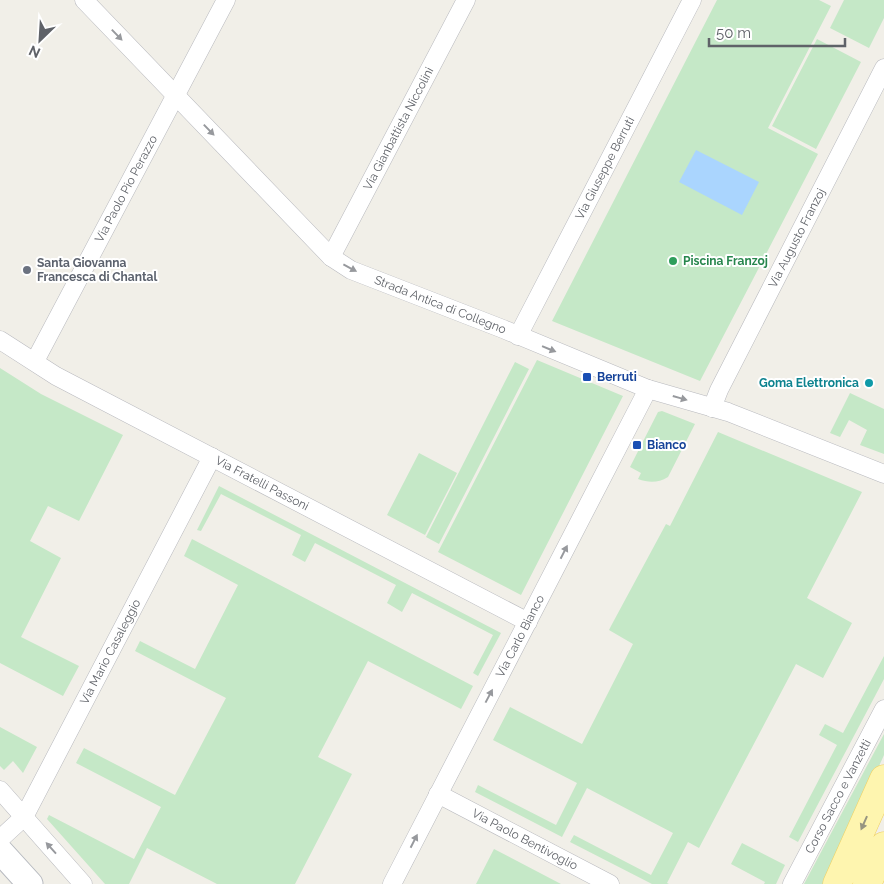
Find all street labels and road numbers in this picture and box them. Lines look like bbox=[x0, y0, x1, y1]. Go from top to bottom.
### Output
street label: Via Gianbattista Niccolini bbox=[360, 65, 436, 192]
street label: Via Giuseppe Berruti bbox=[573, 114, 637, 222]
street label: Via Paolo Pio Perazzo bbox=[92, 133, 160, 245]
street label: Via Augusto Franzoj bbox=[766, 186, 828, 290]
street label: Strada Antica di Collegno bbox=[372, 273, 508, 337]
street label: Via Fratelli Passoni bbox=[213, 453, 311, 513]
street label: Via Carlo Bianco bbox=[493, 593, 547, 680]
street label: Via Mario Casaleggio bbox=[77, 597, 143, 707]
street label: Corso Sacco e Vanzetti bbox=[802, 737, 874, 856]
street label: Via Paolo Bentivoglio bbox=[470, 806, 580, 873]

